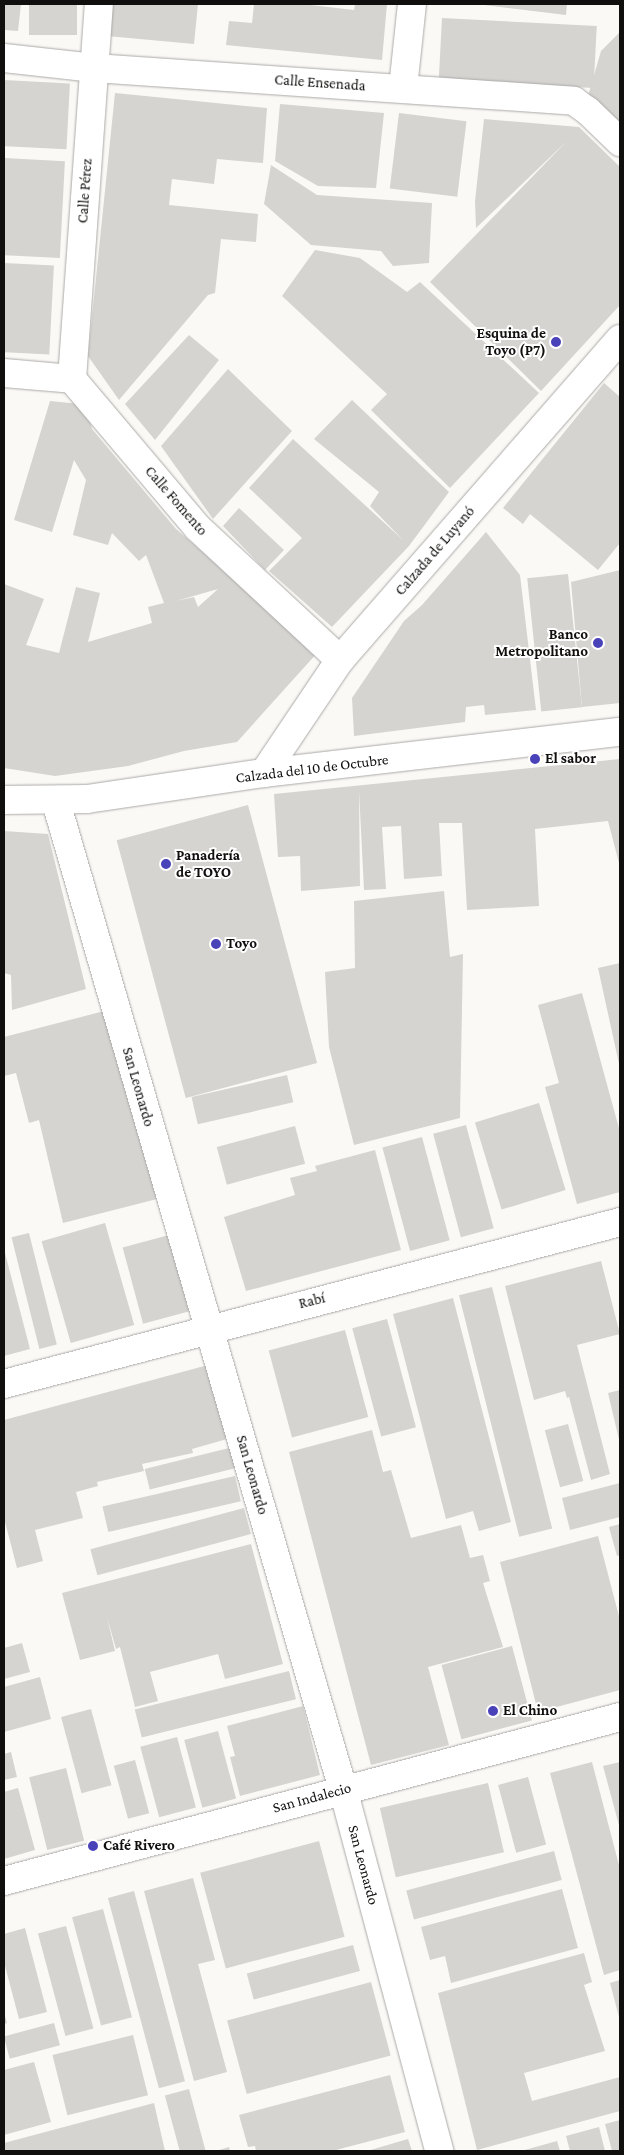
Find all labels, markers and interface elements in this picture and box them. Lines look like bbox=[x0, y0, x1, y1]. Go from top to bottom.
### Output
street label: Calle Ensenada bbox=[274, 71, 366, 95]
street label: Calle Pérez bbox=[74, 158, 96, 224]
place label: Esquina de Toyo (P7) bbox=[476, 324, 546, 359]
marker: Esquina de Toyo (P7) bbox=[550, 336, 562, 348]
street label: Calle Fomento bbox=[141, 462, 211, 540]
street label: Calzada de Luyanó bbox=[391, 503, 479, 599]
place label: Banco Metropolitano bbox=[495, 625, 588, 660]
marker: Banco Metropolitano bbox=[592, 637, 604, 649]
place label: El sabor bbox=[545, 750, 596, 768]
street label: Calzada del 10 de Octubre bbox=[235, 751, 389, 787]
marker: El sabor bbox=[529, 753, 541, 765]
place label: Panadería de TOYO bbox=[176, 846, 240, 881]
marker: Panadería de TOYO bbox=[160, 858, 172, 870]
place label: Toyo bbox=[226, 935, 257, 953]
marker: Toyo bbox=[210, 938, 222, 950]
street label: San Leonardo bbox=[118, 1045, 158, 1129]
street label: Rabí bbox=[297, 1289, 327, 1313]
street label: San Leonardo bbox=[232, 1433, 272, 1517]
place label: El Chino bbox=[503, 1702, 557, 1720]
marker: El Chino bbox=[487, 1705, 499, 1717]
street label: San Indalecio bbox=[271, 1779, 353, 1817]
street label: San Leonardo bbox=[344, 1823, 382, 1907]
place label: Café Rivero bbox=[103, 1837, 175, 1855]
marker: Café Rivero bbox=[87, 1840, 99, 1852]

